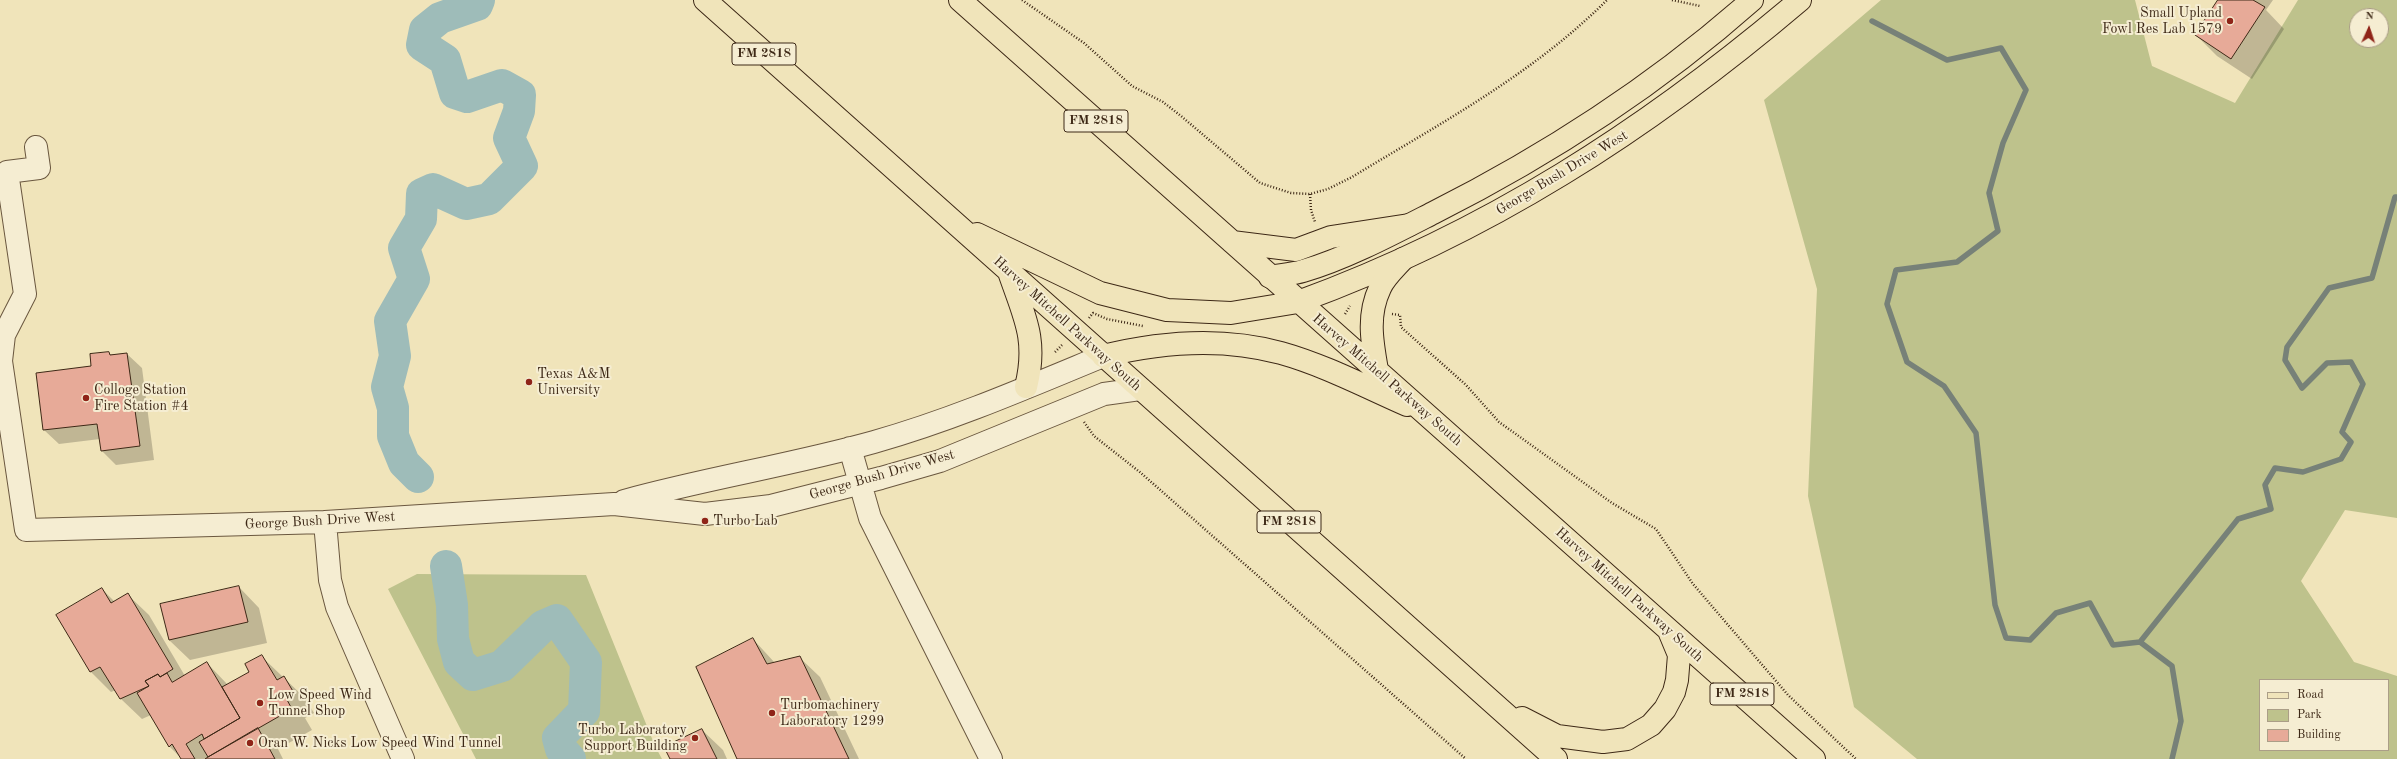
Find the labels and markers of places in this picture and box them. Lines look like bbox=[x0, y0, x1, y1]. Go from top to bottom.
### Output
place label: Small Upland Fowl Res Lab 1579 bbox=[2102, 5, 2222, 38]
marker: Small Upland Fowl Res Lab 1579 bbox=[2225, 16, 2235, 26]
place label: Texas A&M University bbox=[537, 366, 610, 398]
marker: Texas A&M University bbox=[524, 377, 534, 387]
place label: Colloge Station Fire Station #4 bbox=[94, 382, 189, 414]
marker: Colloge Station Fire Station #4 bbox=[81, 393, 91, 403]
place label: Turbo Lab bbox=[713, 513, 778, 529]
marker: Turbo Lab bbox=[700, 516, 710, 526]
place label: Low Speed Wind Tunnel Shop bbox=[268, 687, 372, 720]
place label: Turbomachinery Laboratory 1299 bbox=[780, 697, 884, 730]
marker: Low Speed Wind Tunnel Shop bbox=[255, 698, 265, 708]
marker: Turbomachinery Laboratory 1299 bbox=[767, 708, 777, 718]
place label: Turbo Laboratory Support Building bbox=[578, 722, 687, 754]
marker: Turbo Laboratory Support Building bbox=[690, 733, 700, 743]
place label: Oran W. Nicks Low Speed Wind Tunnel bbox=[258, 735, 501, 751]
marker: Oran W. Nicks Low Speed Wind Tunnel bbox=[245, 738, 255, 748]

